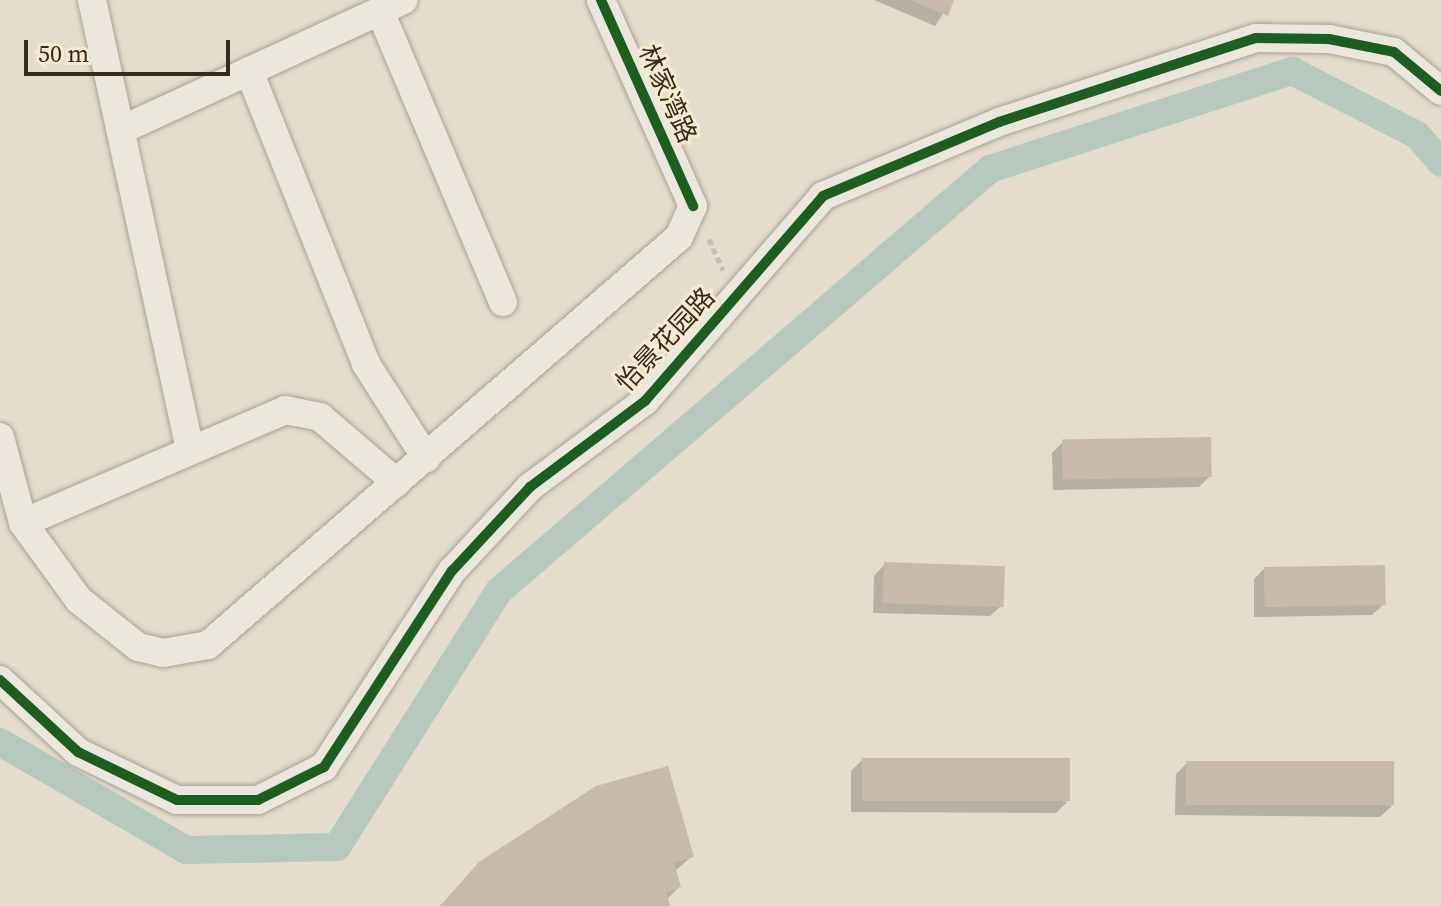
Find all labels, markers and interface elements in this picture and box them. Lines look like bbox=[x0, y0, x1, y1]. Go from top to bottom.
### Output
scale bar bbox=[28, 24, 234, 74]
text: 50 m bbox=[38, 37, 89, 70]
street label: 林家湾路 bbox=[632, 40, 702, 148]
street label: 怡景花园路 bbox=[610, 282, 722, 398]

